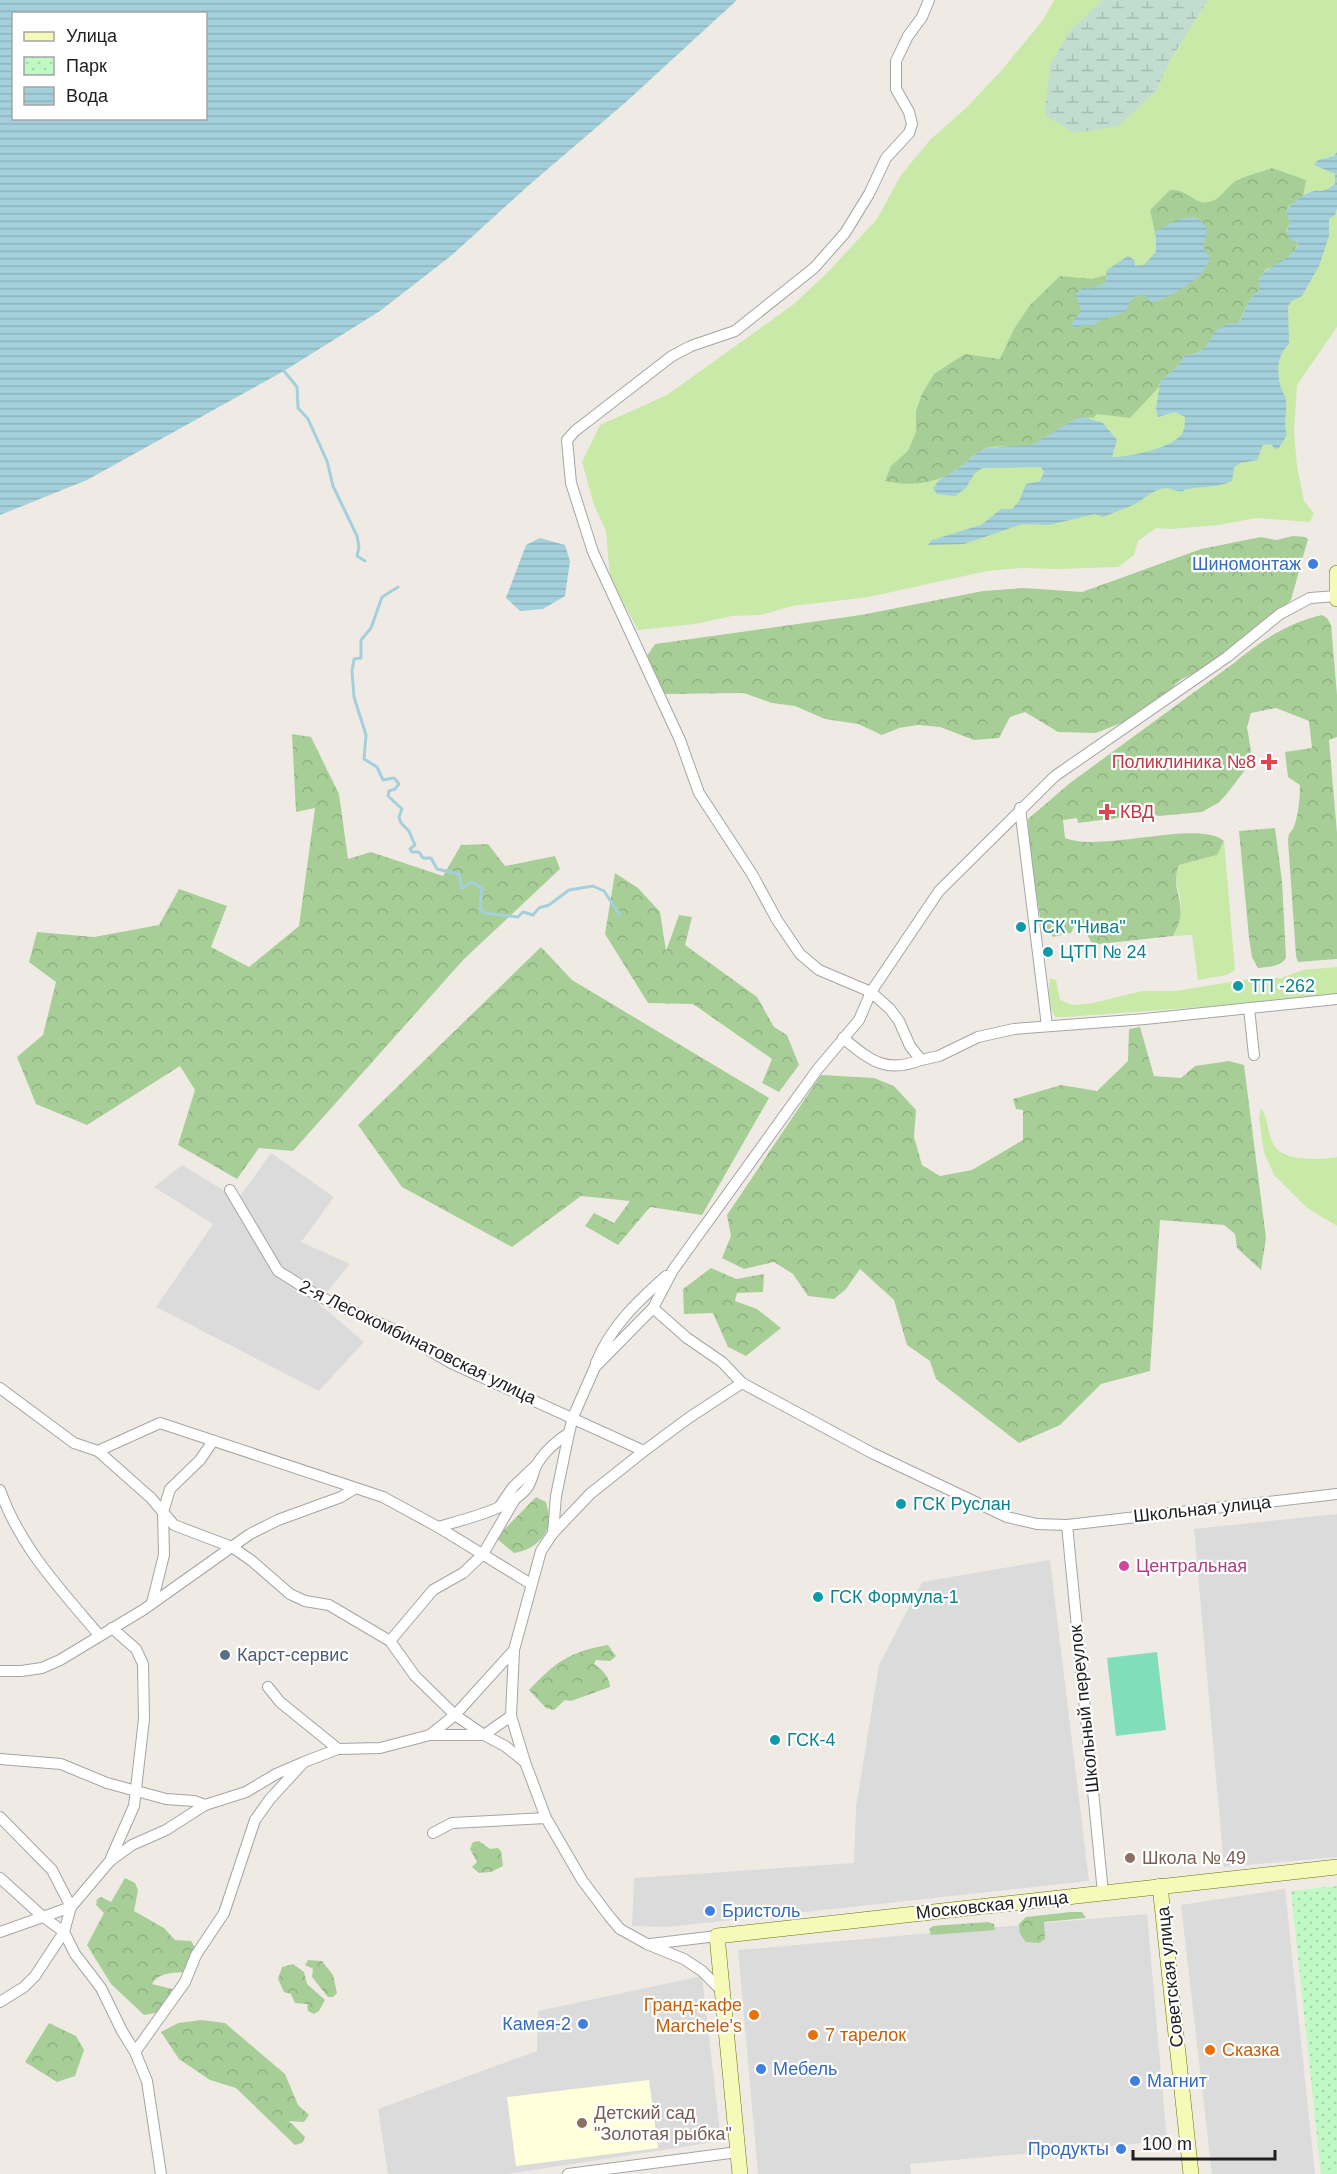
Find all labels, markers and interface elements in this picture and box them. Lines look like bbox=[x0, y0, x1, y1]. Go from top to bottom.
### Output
legend bbox=[12, 12, 207, 120]
text: Улица bbox=[66, 26, 118, 46]
text: Парк bbox=[66, 56, 107, 76]
text: Вода bbox=[66, 86, 109, 106]
place label: Шиномонтаж bbox=[1192, 554, 1301, 574]
marker: Шиномонтаж bbox=[1306, 557, 1320, 571]
place label: Поликлиника №8 bbox=[1112, 752, 1256, 772]
marker: Поликлиника №8 bbox=[1260, 753, 1278, 771]
place label: КВД bbox=[1120, 802, 1154, 822]
marker: КВД bbox=[1098, 803, 1116, 821]
place label: ГСК "Нива" bbox=[1033, 917, 1126, 937]
marker: ГСК "Нива" bbox=[1014, 920, 1028, 934]
place label: ЦТП № 24 bbox=[1060, 942, 1147, 962]
marker: ЦТП № 24 bbox=[1041, 945, 1055, 959]
place label: ТП -262 bbox=[1250, 976, 1315, 996]
marker: ТП -262 bbox=[1231, 979, 1245, 993]
street label: 2-я Лесокомбинатовская улица bbox=[296, 1276, 541, 1409]
street label: Школьная улица bbox=[1132, 1492, 1273, 1526]
place label: ГСК Руслан bbox=[913, 1494, 1011, 1514]
marker: ГСК Руслан bbox=[894, 1497, 908, 1511]
place label: Центральная bbox=[1136, 1556, 1247, 1576]
marker: Центральная bbox=[1117, 1559, 1131, 1573]
place label: ГСК Формула-1 bbox=[830, 1587, 959, 1607]
marker: ГСК Формула-1 bbox=[811, 1590, 825, 1604]
street label: Школьный переулок bbox=[1065, 1624, 1103, 1794]
place label: Карст-сервис bbox=[237, 1645, 348, 1665]
marker: Карст-сервис bbox=[218, 1648, 232, 1662]
place label: ГСК-4 bbox=[787, 1730, 835, 1750]
marker: ГСК-4 bbox=[768, 1733, 782, 1747]
place label: Школа № 49 bbox=[1142, 1848, 1246, 1868]
marker: Школа № 49 bbox=[1123, 1851, 1137, 1865]
street label: Московская улица bbox=[915, 1887, 1070, 1923]
place label: Бристоль bbox=[722, 1901, 800, 1921]
marker: Бристоль bbox=[703, 1904, 717, 1918]
street label: Советская улица bbox=[1153, 1905, 1187, 2048]
place label: Гранд-кафе Marchele's bbox=[644, 1995, 742, 2036]
marker: Гранд-кафе Marchele's bbox=[747, 2008, 761, 2022]
place label: Камея-2 bbox=[502, 2014, 571, 2034]
marker: Камея-2 bbox=[576, 2017, 590, 2031]
place label: 7 тарелок bbox=[825, 2025, 906, 2045]
marker: 7 тарелок bbox=[806, 2028, 820, 2042]
place label: Сказка bbox=[1222, 2040, 1281, 2060]
marker: Сказка bbox=[1203, 2043, 1217, 2057]
place label: Мебель bbox=[773, 2059, 837, 2079]
marker: Мебель bbox=[754, 2062, 768, 2076]
place label: Магнит bbox=[1147, 2071, 1207, 2091]
marker: Магнит bbox=[1128, 2074, 1142, 2088]
place label: Детский сад "Золотая рыбка" bbox=[594, 2103, 732, 2144]
marker: Детский сад "Золотая рыбка" bbox=[575, 2116, 589, 2130]
scale bar bbox=[1133, 2123, 1276, 2161]
text: 100 m bbox=[1142, 2134, 1192, 2154]
place label: Продукты bbox=[1028, 2139, 1109, 2159]
marker: Продукты bbox=[1114, 2142, 1128, 2156]

